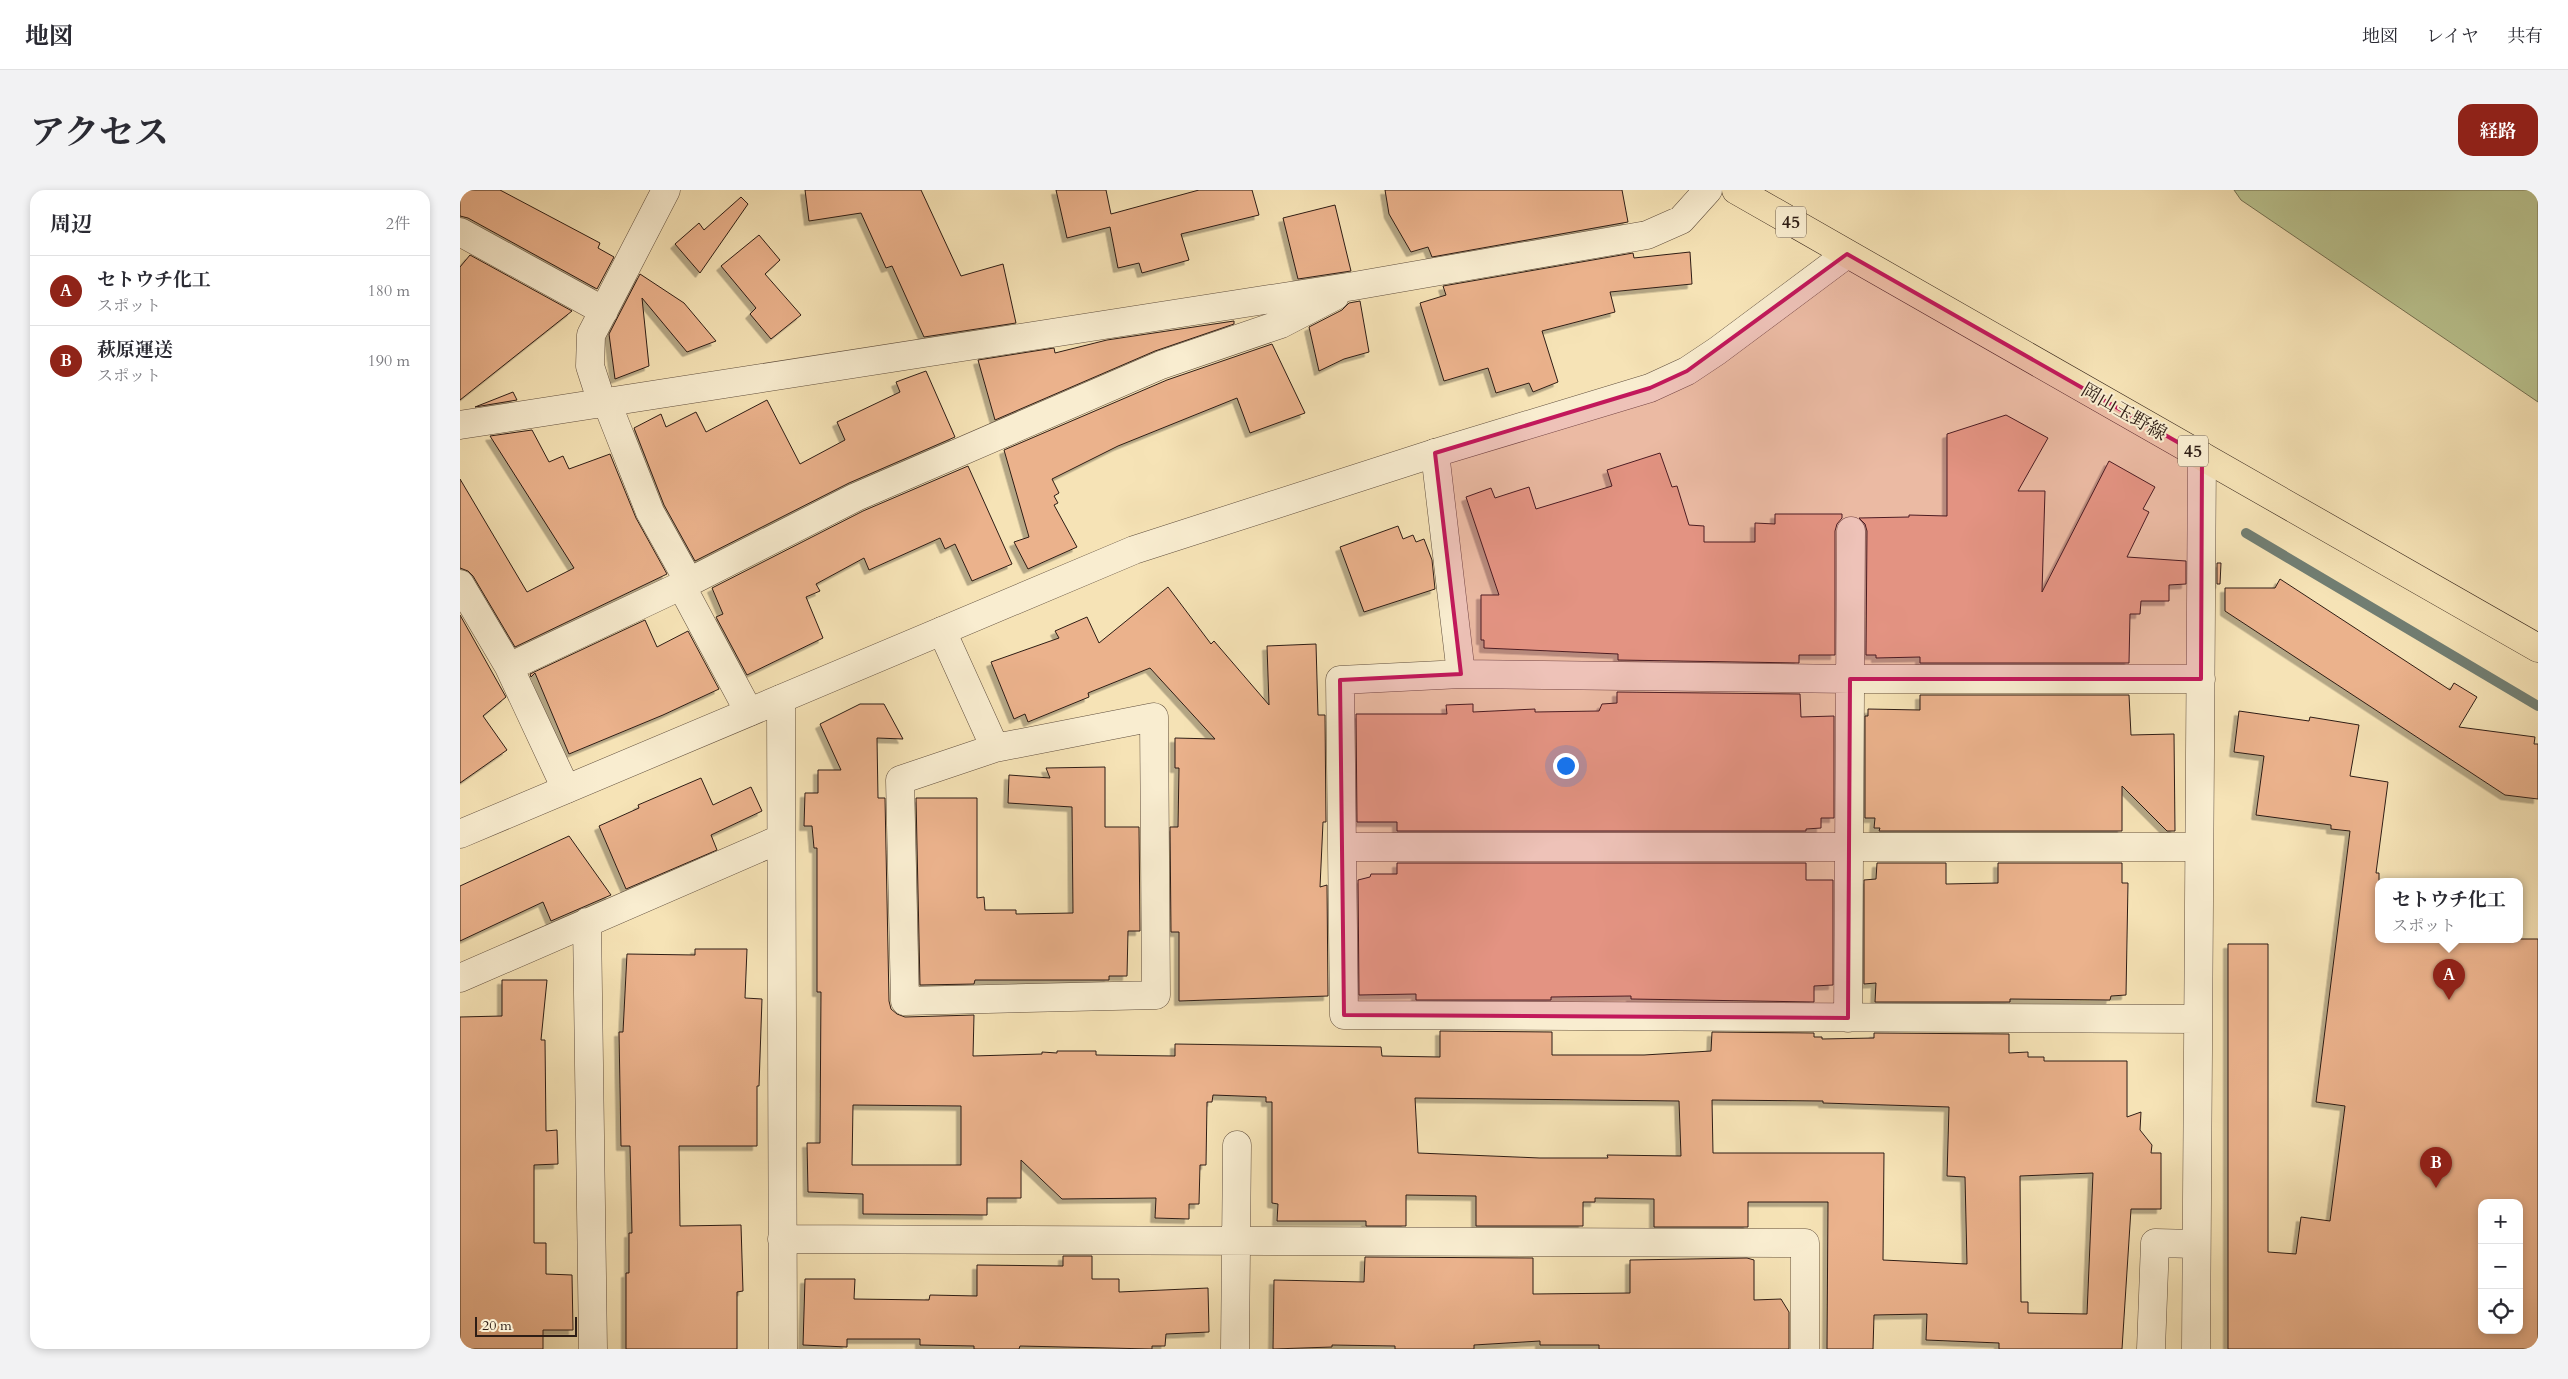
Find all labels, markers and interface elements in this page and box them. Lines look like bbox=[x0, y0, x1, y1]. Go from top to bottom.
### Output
text: 地図 bbox=[25, 20, 73, 53]
text: 地図 bbox=[2362, 24, 2398, 49]
text: レイヤ bbox=[2426, 24, 2479, 49]
text: 共有 bbox=[2507, 24, 2543, 49]
button: 経路 bbox=[2458, 104, 2538, 156]
text: アクセス bbox=[30, 109, 169, 157]
road number: 45 bbox=[1776, 206, 1806, 238]
text: 周辺 bbox=[50, 210, 92, 239]
text: 2件 bbox=[386, 213, 410, 235]
text: セトウチ化工 bbox=[97, 267, 211, 293]
text: A bbox=[60, 280, 72, 302]
text: 180 m bbox=[368, 280, 410, 302]
text: スポット bbox=[97, 295, 161, 317]
text: 萩原運送 bbox=[97, 337, 173, 363]
text: B bbox=[60, 350, 72, 372]
text: 190 m bbox=[368, 350, 410, 372]
text: スポット bbox=[97, 365, 161, 387]
street label: 岡山玉野線 bbox=[2076, 377, 2172, 447]
road number: 45 bbox=[2178, 436, 2208, 466]
your location bbox=[1553, 753, 1579, 779]
popup bbox=[2375, 878, 2523, 943]
text: セトウチ化工 bbox=[2392, 887, 2506, 913]
text: スポット bbox=[2392, 915, 2456, 937]
pin: A bbox=[2433, 959, 2465, 1000]
pin: B bbox=[2420, 1147, 2452, 1188]
map controls bbox=[2478, 1199, 2523, 1334]
button: + bbox=[2478, 1199, 2523, 1244]
button: − bbox=[2478, 1244, 2523, 1289]
button: locate bbox=[2478, 1289, 2523, 1334]
scale bar bbox=[475, 1314, 578, 1337]
text: 20 m bbox=[482, 1316, 512, 1335]

